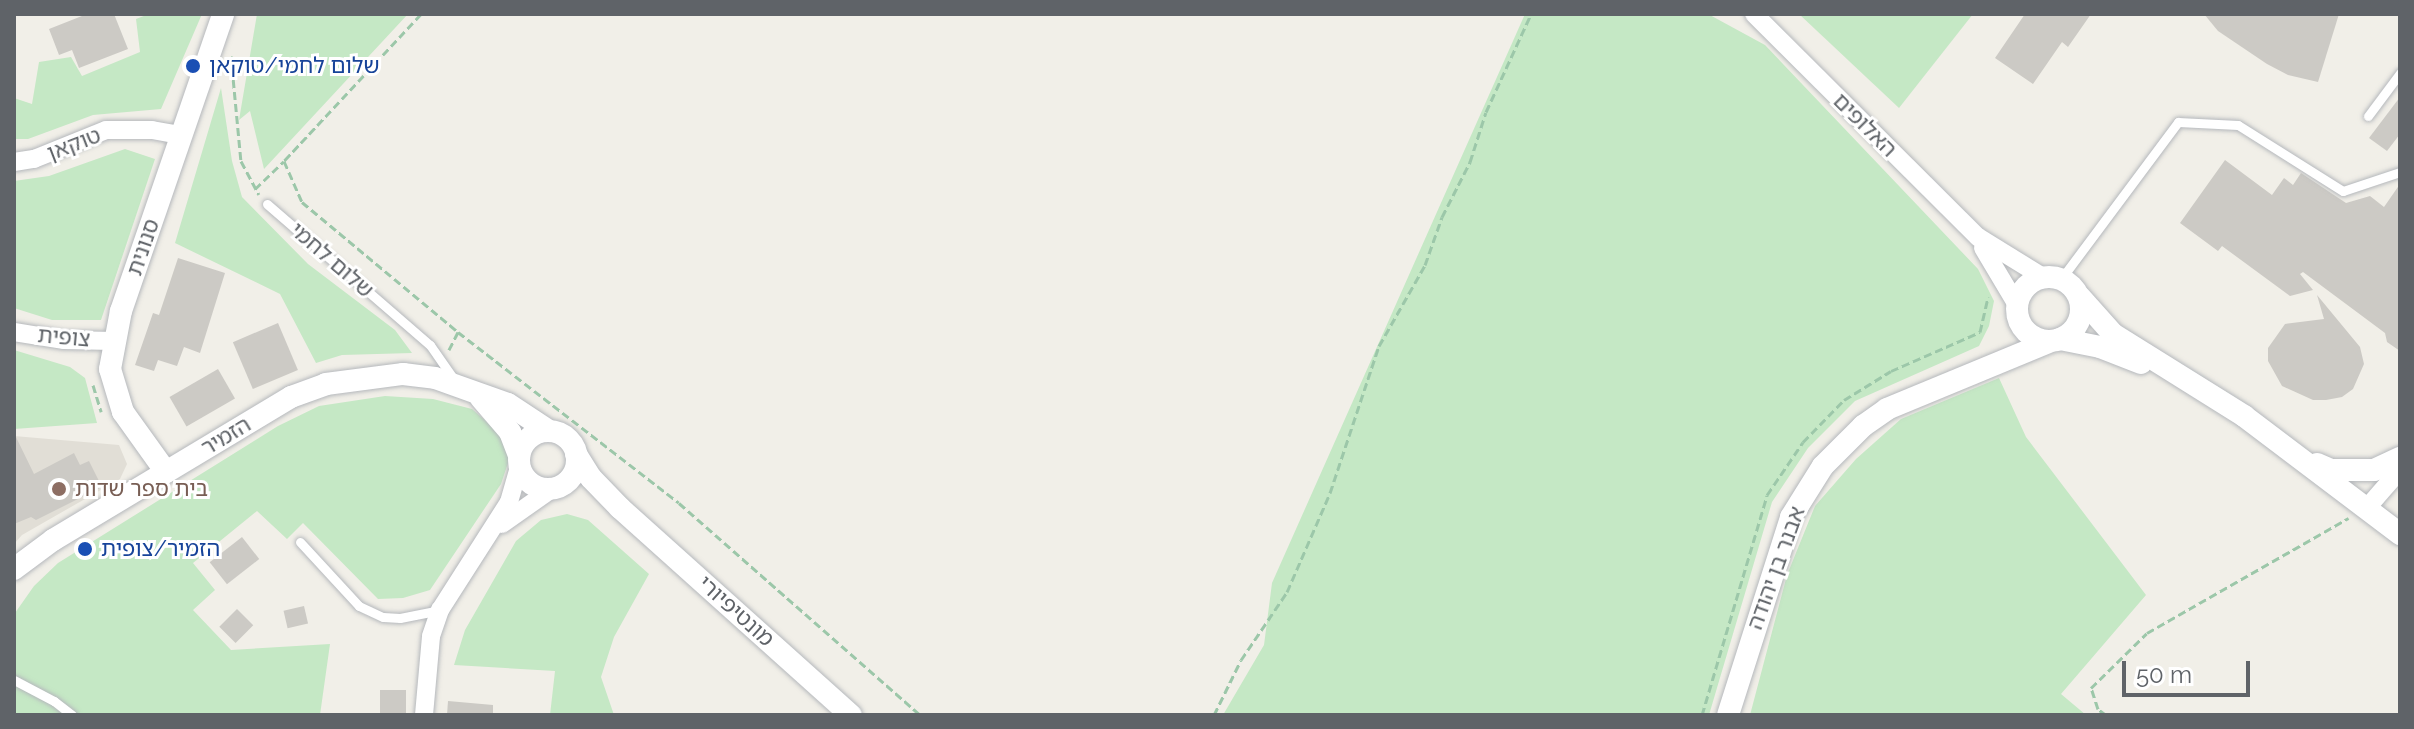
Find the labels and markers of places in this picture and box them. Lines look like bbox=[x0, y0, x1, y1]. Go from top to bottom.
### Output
place label: שלום לחמי/טוקאן bbox=[209, 53, 379, 79]
marker: שלום לחמי/טוקאן bbox=[184, 57, 202, 75]
place label: בית ספר שדות bbox=[75, 476, 208, 502]
marker: בית ספר שדות bbox=[50, 480, 68, 498]
place label: הזמיר/צופית bbox=[101, 536, 220, 562]
marker: הזמיר/צופית bbox=[76, 540, 94, 558]

